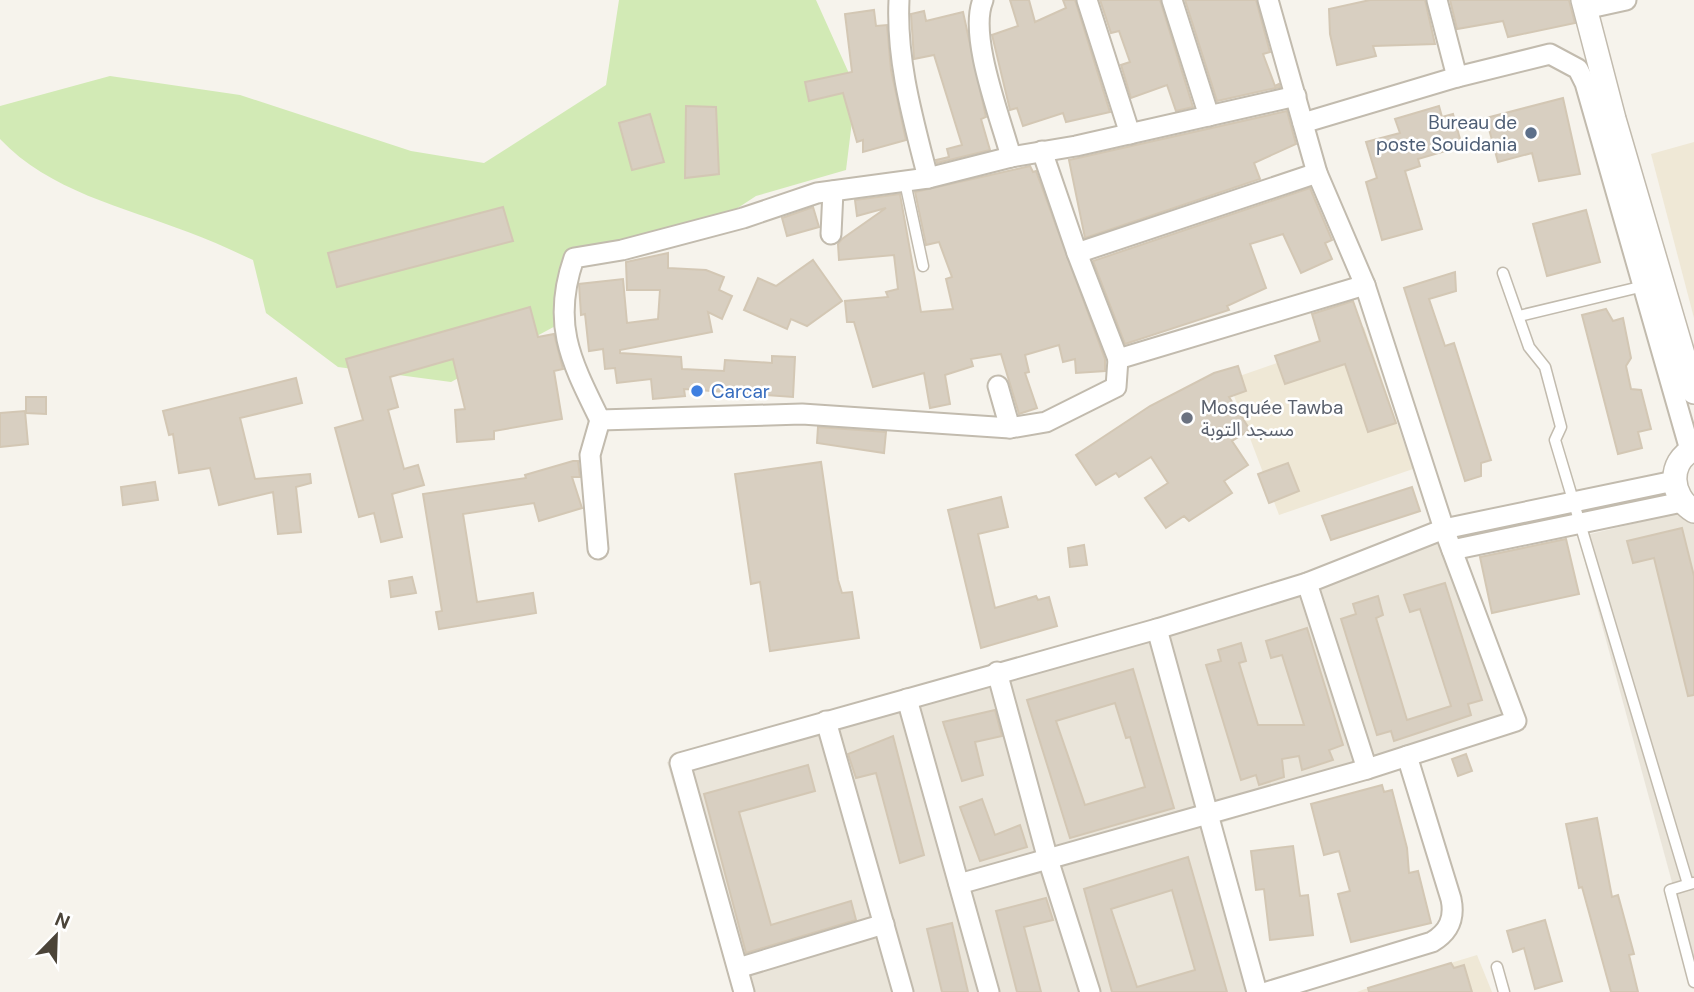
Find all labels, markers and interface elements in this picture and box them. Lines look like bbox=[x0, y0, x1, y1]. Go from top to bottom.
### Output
place label: Bureau de poste Souidania bbox=[1376, 110, 1517, 157]
marker: Bureau de poste Souidania bbox=[1523, 125, 1539, 141]
place label: Carcar bbox=[711, 379, 770, 404]
marker: Carcar bbox=[689, 383, 705, 399]
place label: Mosquée Tawba مسجد التوبة bbox=[1201, 395, 1343, 442]
marker: Mosquée Tawba مسجد التوبة bbox=[1179, 410, 1195, 426]
north arrow bbox=[21, 901, 91, 971]
text: N bbox=[51, 907, 74, 935]

